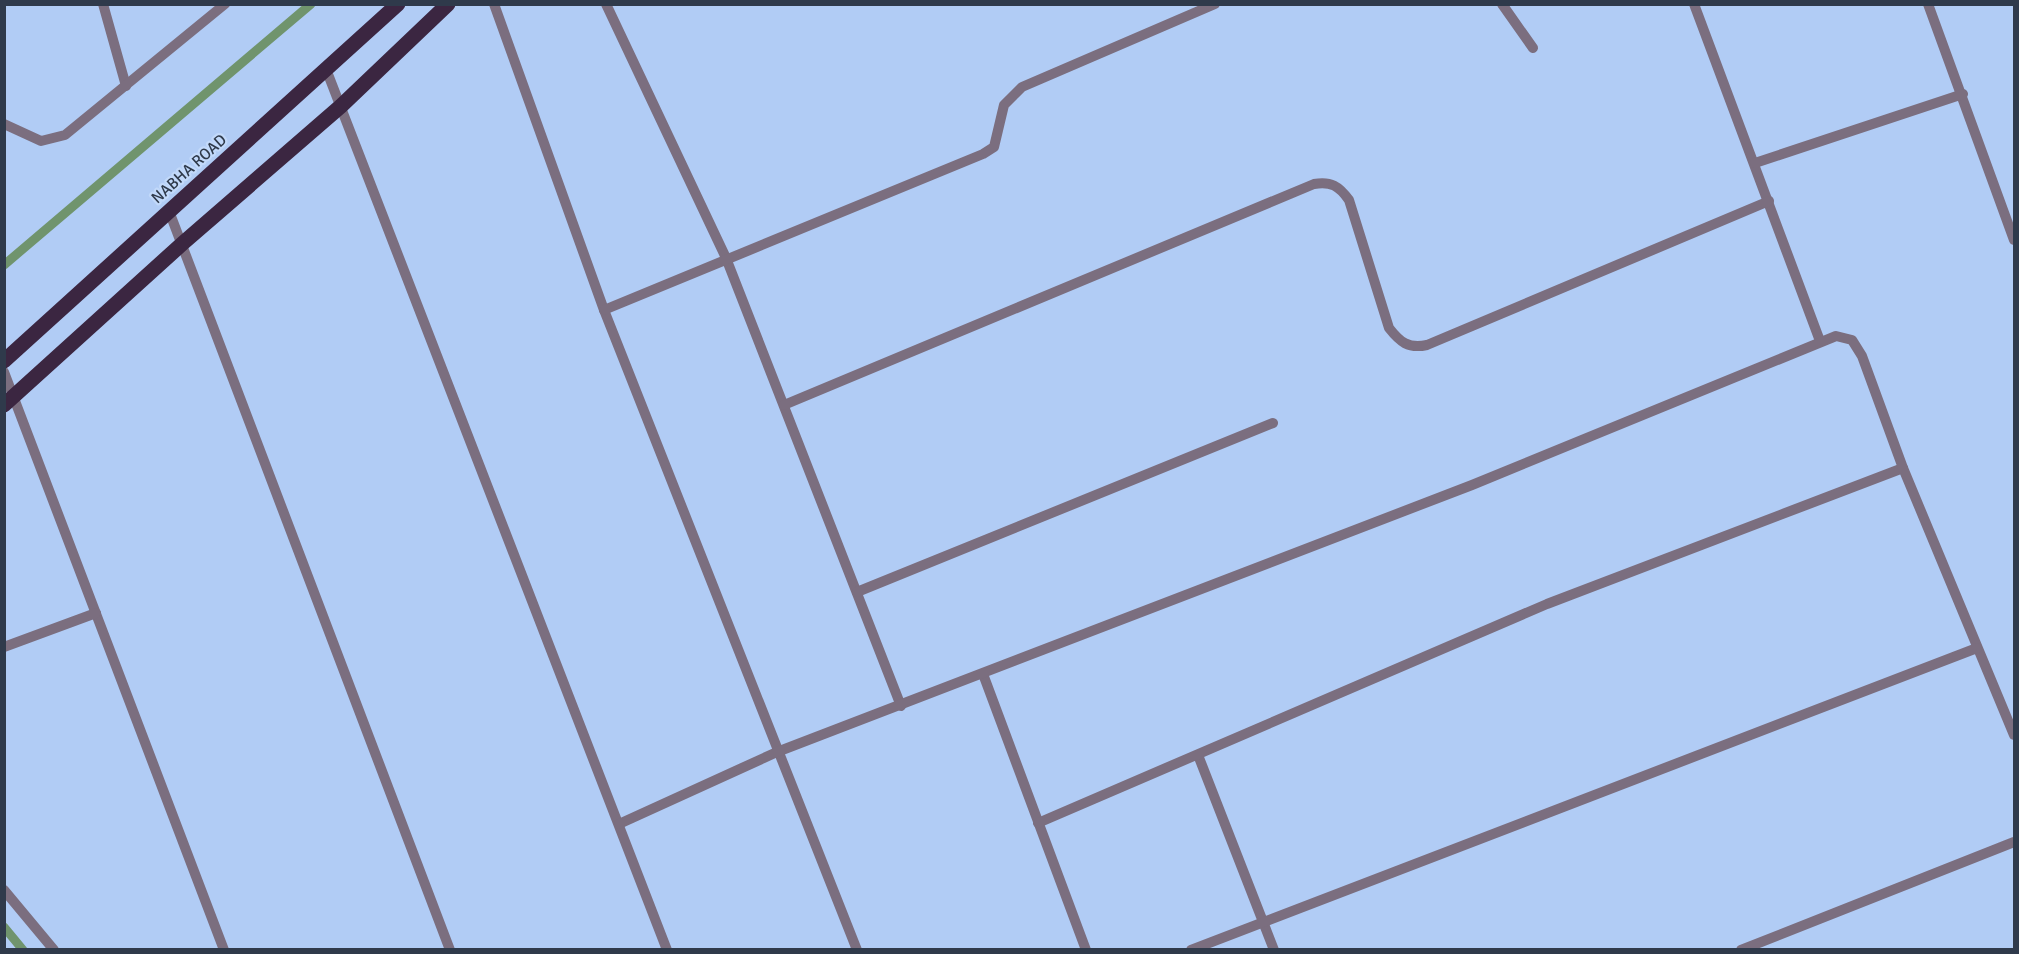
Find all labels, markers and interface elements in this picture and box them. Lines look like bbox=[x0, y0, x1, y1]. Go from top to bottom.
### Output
street label: NABHA ROAD bbox=[147, 130, 231, 208]

